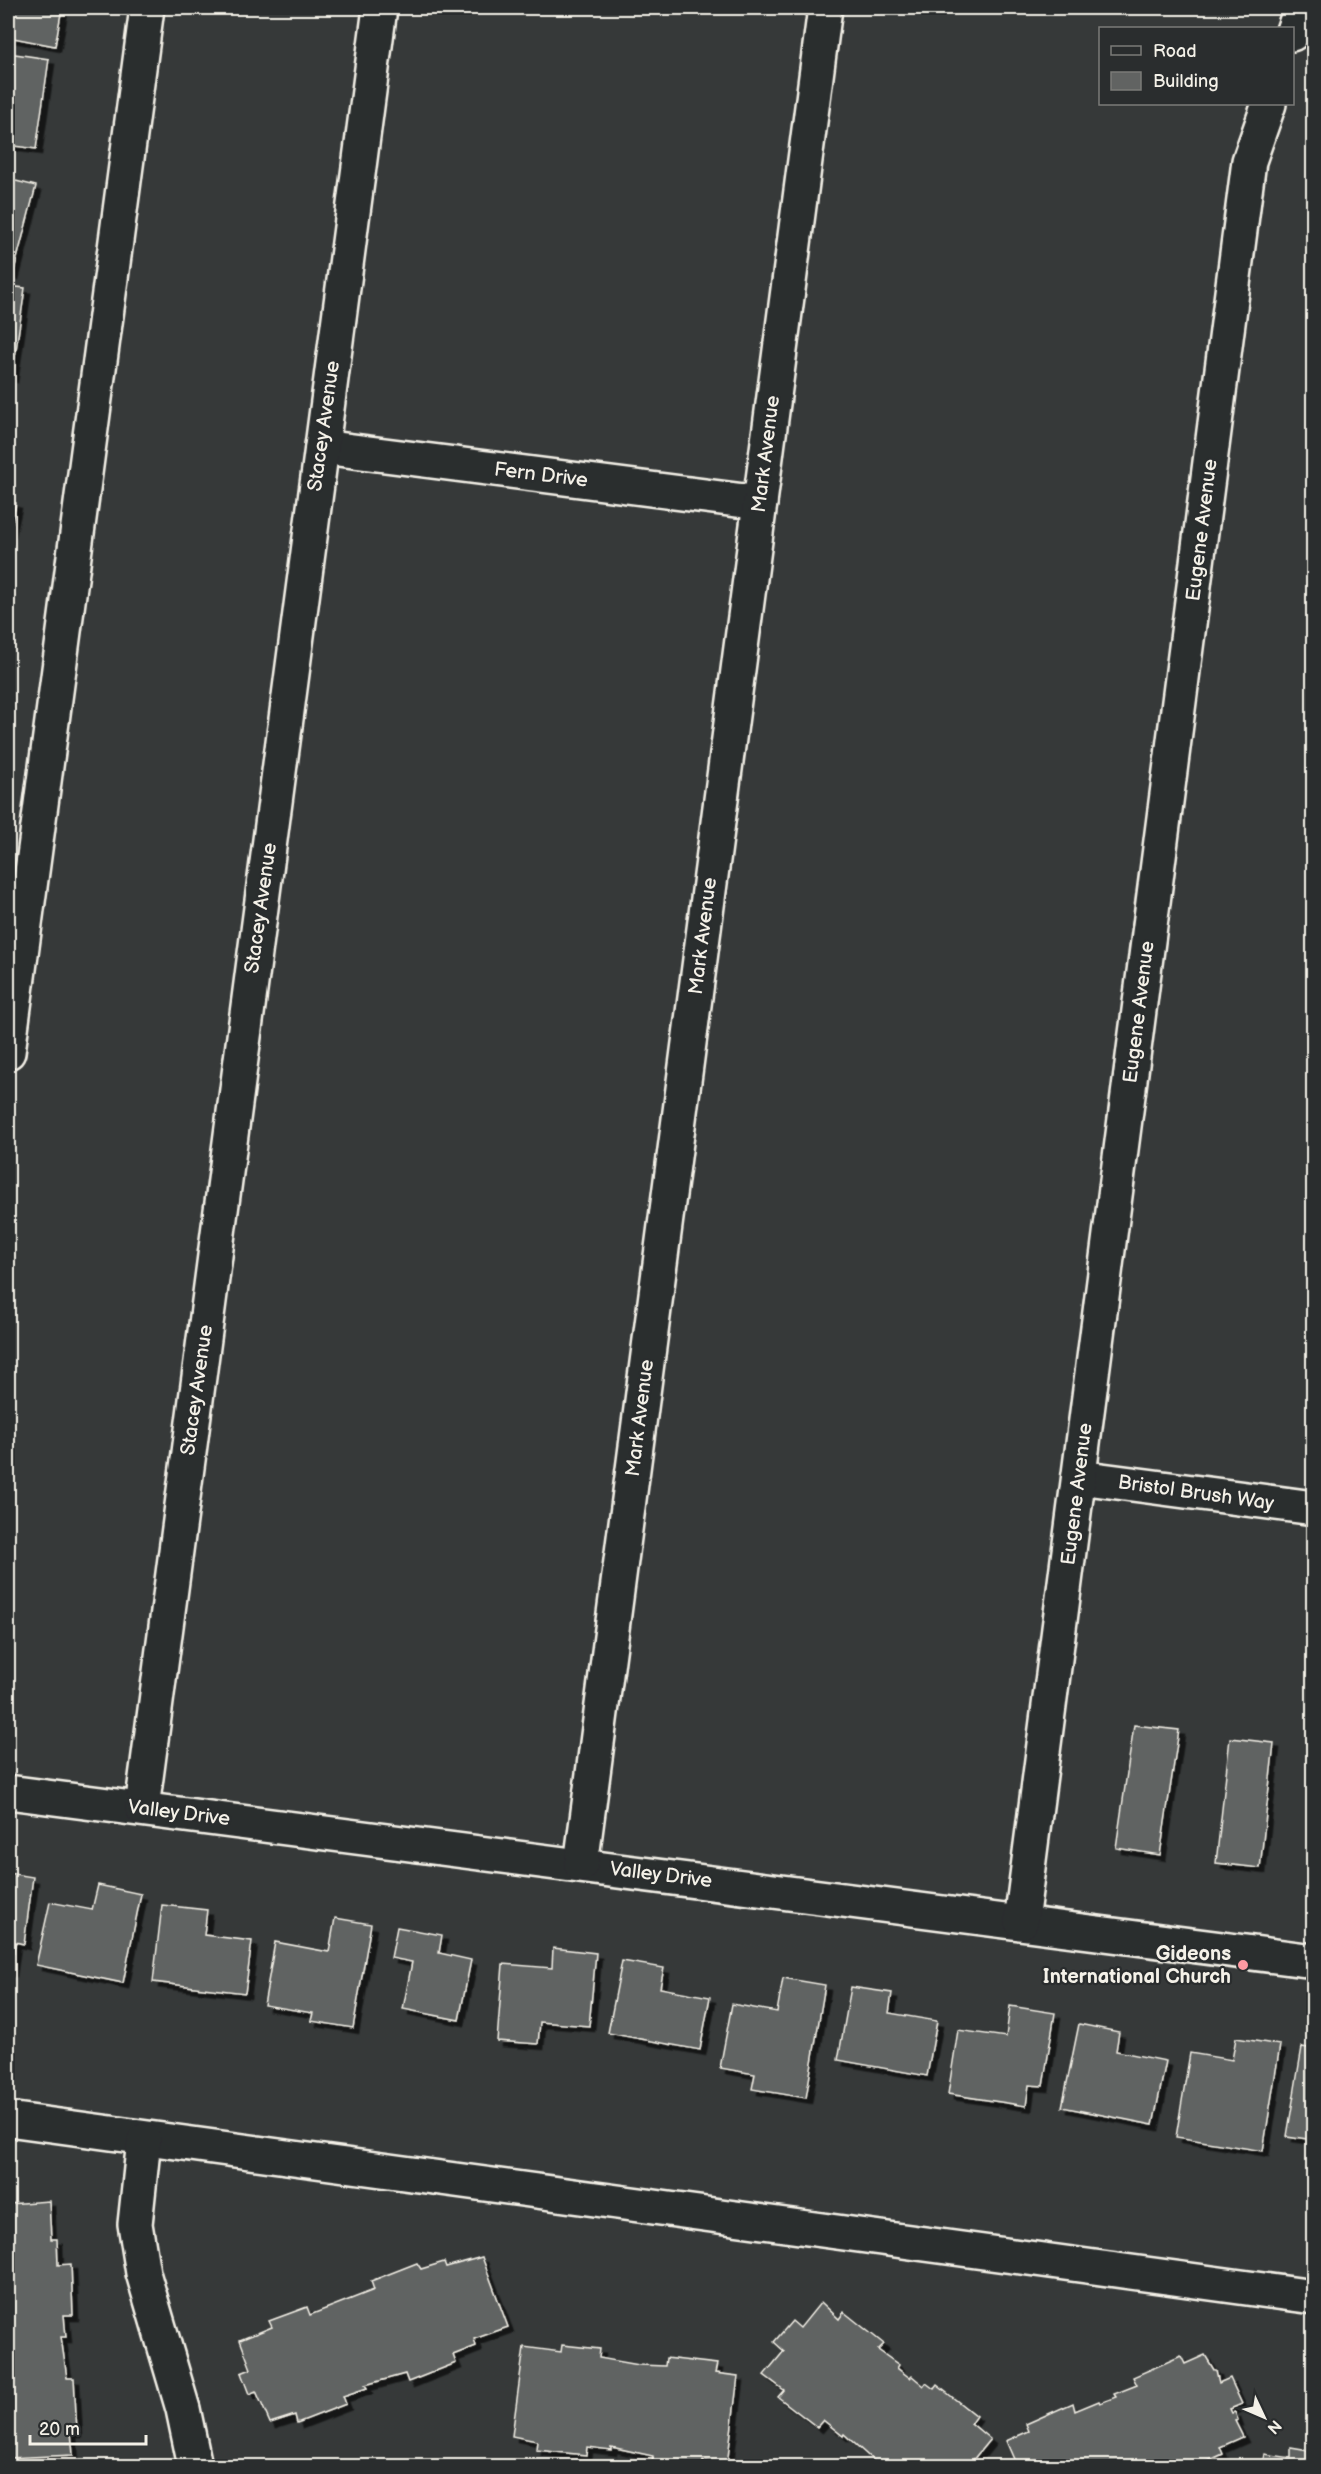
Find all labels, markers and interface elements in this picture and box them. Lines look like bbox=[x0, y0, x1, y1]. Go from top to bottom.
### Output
legend bbox=[1099, 27, 1294, 105]
text: Road bbox=[1153, 41, 1197, 62]
text: Building bbox=[1153, 71, 1219, 92]
street label: Stacey Avenue bbox=[303, 359, 345, 493]
street label: Mark Avenue bbox=[747, 394, 785, 514]
street label: Fern Drive bbox=[493, 457, 589, 493]
street label: Eugene Avenue bbox=[1181, 458, 1223, 602]
street label: Stacey Avenue bbox=[240, 841, 282, 975]
street label: Mark Avenue bbox=[684, 876, 722, 996]
street label: Eugene Avenue bbox=[1118, 940, 1160, 1084]
street label: Stacey Avenue bbox=[176, 1323, 218, 1457]
street label: Mark Avenue bbox=[621, 1358, 659, 1478]
street label: Eugene Avenue bbox=[1056, 1422, 1098, 1566]
street label: Bristol Brush Way bbox=[1116, 1470, 1276, 1516]
street label: Valley Drive bbox=[127, 1795, 232, 1831]
street label: Valley Drive bbox=[609, 1857, 714, 1893]
place label: Gideons International Church bbox=[1043, 1942, 1231, 1989]
marker: Gideons International Church bbox=[1236, 1958, 1250, 1972]
north arrow bbox=[1234, 2387, 1294, 2447]
scale bar bbox=[30, 2408, 146, 2446]
text: N bbox=[1263, 2415, 1285, 2437]
text: 20 m bbox=[39, 2419, 80, 2440]

